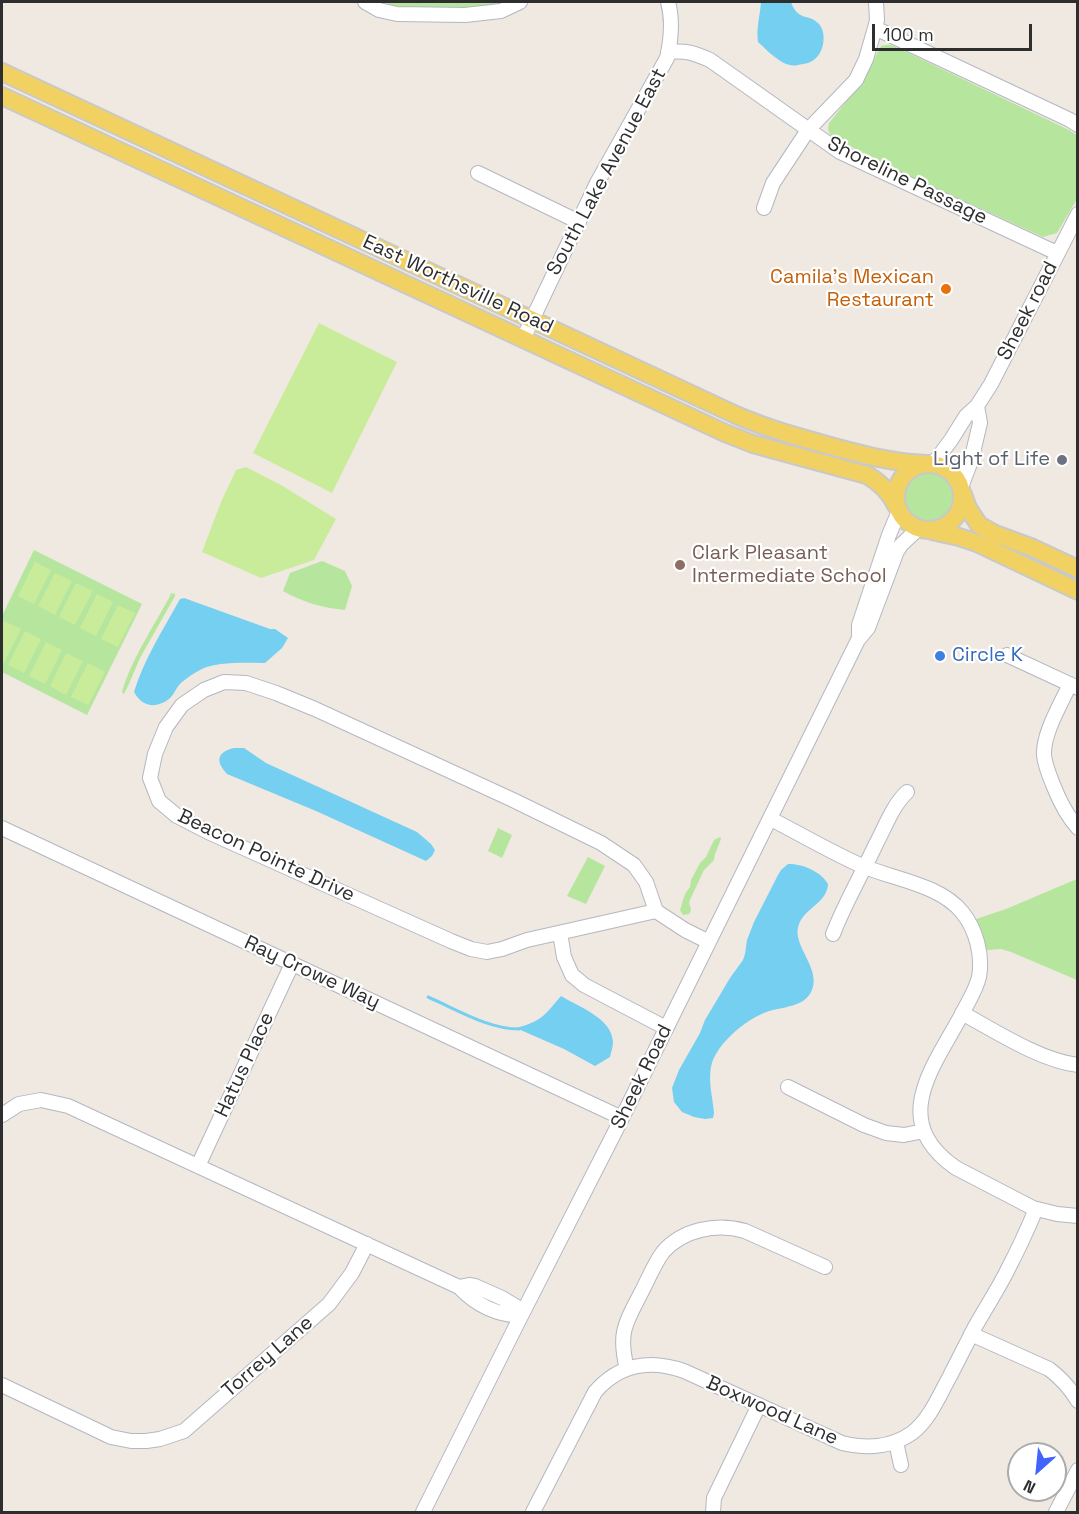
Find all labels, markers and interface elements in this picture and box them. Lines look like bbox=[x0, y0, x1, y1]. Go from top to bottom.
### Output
scale bar bbox=[875, 12, 1036, 50]
text: 100 m bbox=[883, 23, 934, 46]
street label: South Lake Avenue East bbox=[542, 64, 672, 280]
street label: Shoreline Passage bbox=[823, 132, 991, 230]
street label: East Worthsville Road bbox=[359, 230, 557, 340]
street label: Sheek road bbox=[993, 258, 1063, 364]
place label: Camila's Mexican Restaurant bbox=[770, 266, 934, 313]
marker: Camila's Mexican Restaurant bbox=[939, 282, 953, 296]
place label: Light of Life bbox=[933, 448, 1050, 472]
marker: Light of Life bbox=[1055, 453, 1069, 467]
place label: Clark Pleasant Intermediate School bbox=[692, 542, 887, 589]
marker: Clark Pleasant Intermediate School bbox=[673, 558, 687, 572]
place label: Circle K bbox=[952, 644, 1023, 668]
marker: Circle K bbox=[933, 649, 947, 663]
street label: Beacon Pointe Drive bbox=[174, 804, 358, 908]
street label: Ray Crowe Way bbox=[240, 931, 384, 1015]
street label: Hatus Place bbox=[210, 1009, 280, 1121]
street label: Sheek Road bbox=[606, 1021, 678, 1133]
street label: Torrey Lane bbox=[218, 1311, 318, 1403]
street label: Boxwood Lane bbox=[702, 1371, 842, 1451]
north arrow bbox=[1007, 1442, 1067, 1502]
text: N bbox=[1020, 1475, 1039, 1498]

